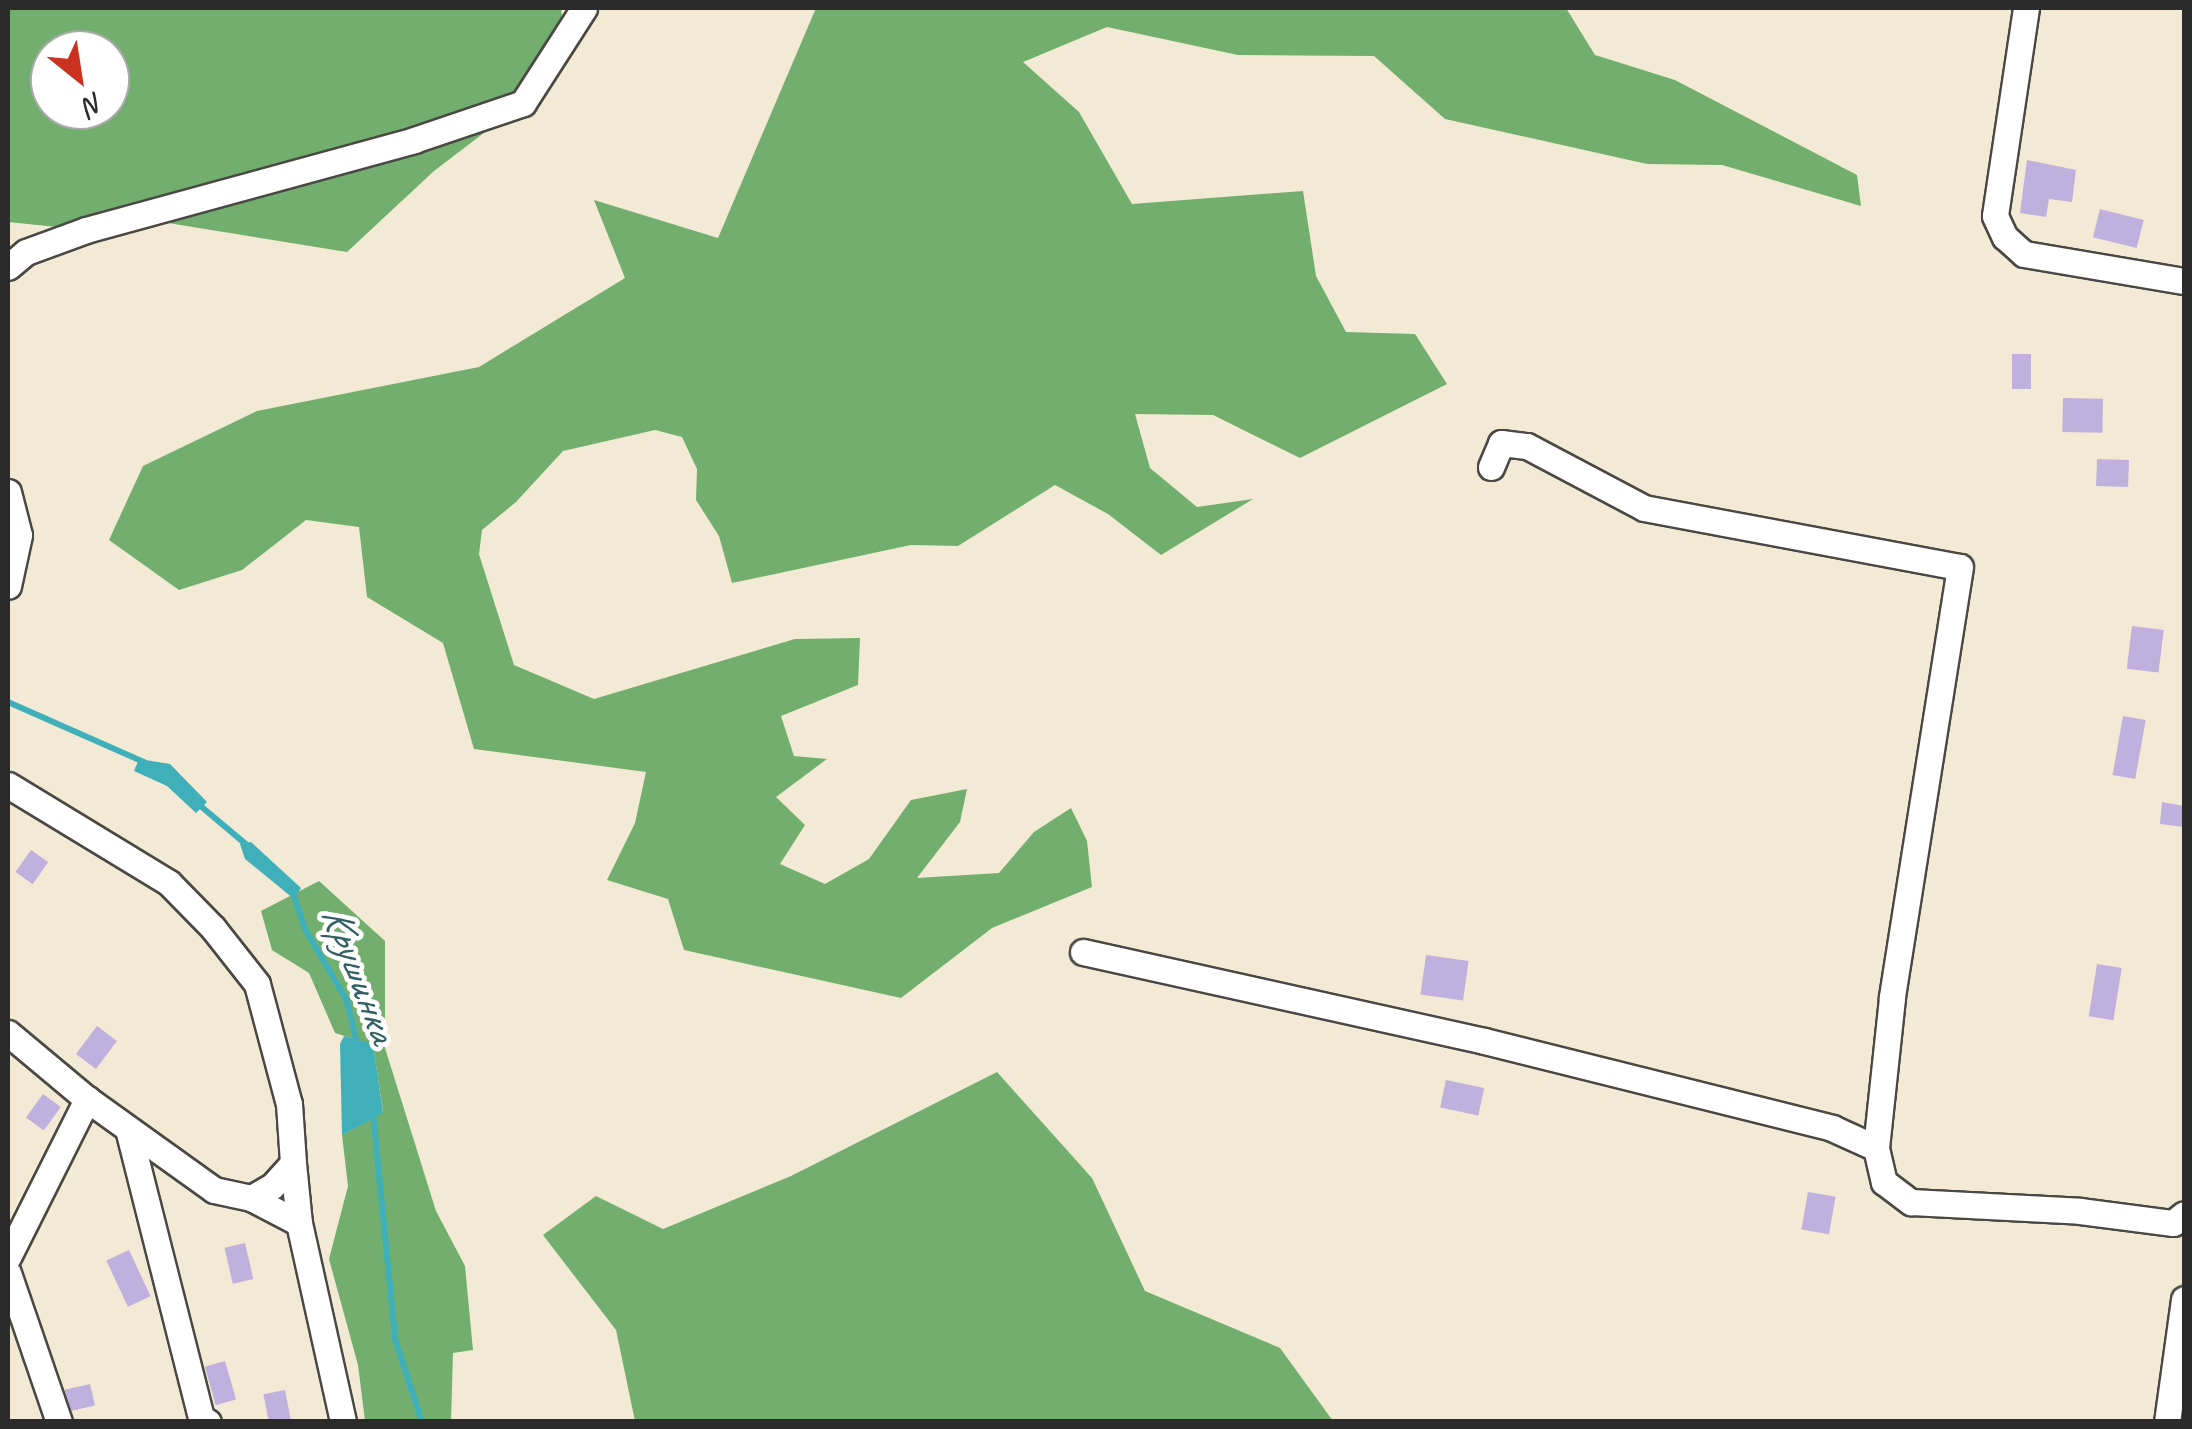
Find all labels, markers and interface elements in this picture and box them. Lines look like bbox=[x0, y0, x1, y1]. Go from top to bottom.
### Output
north arrow bbox=[30, 30, 130, 130]
text: N bbox=[78, 85, 111, 124]
water label: Крушинка bbox=[310, 899, 408, 1049]

